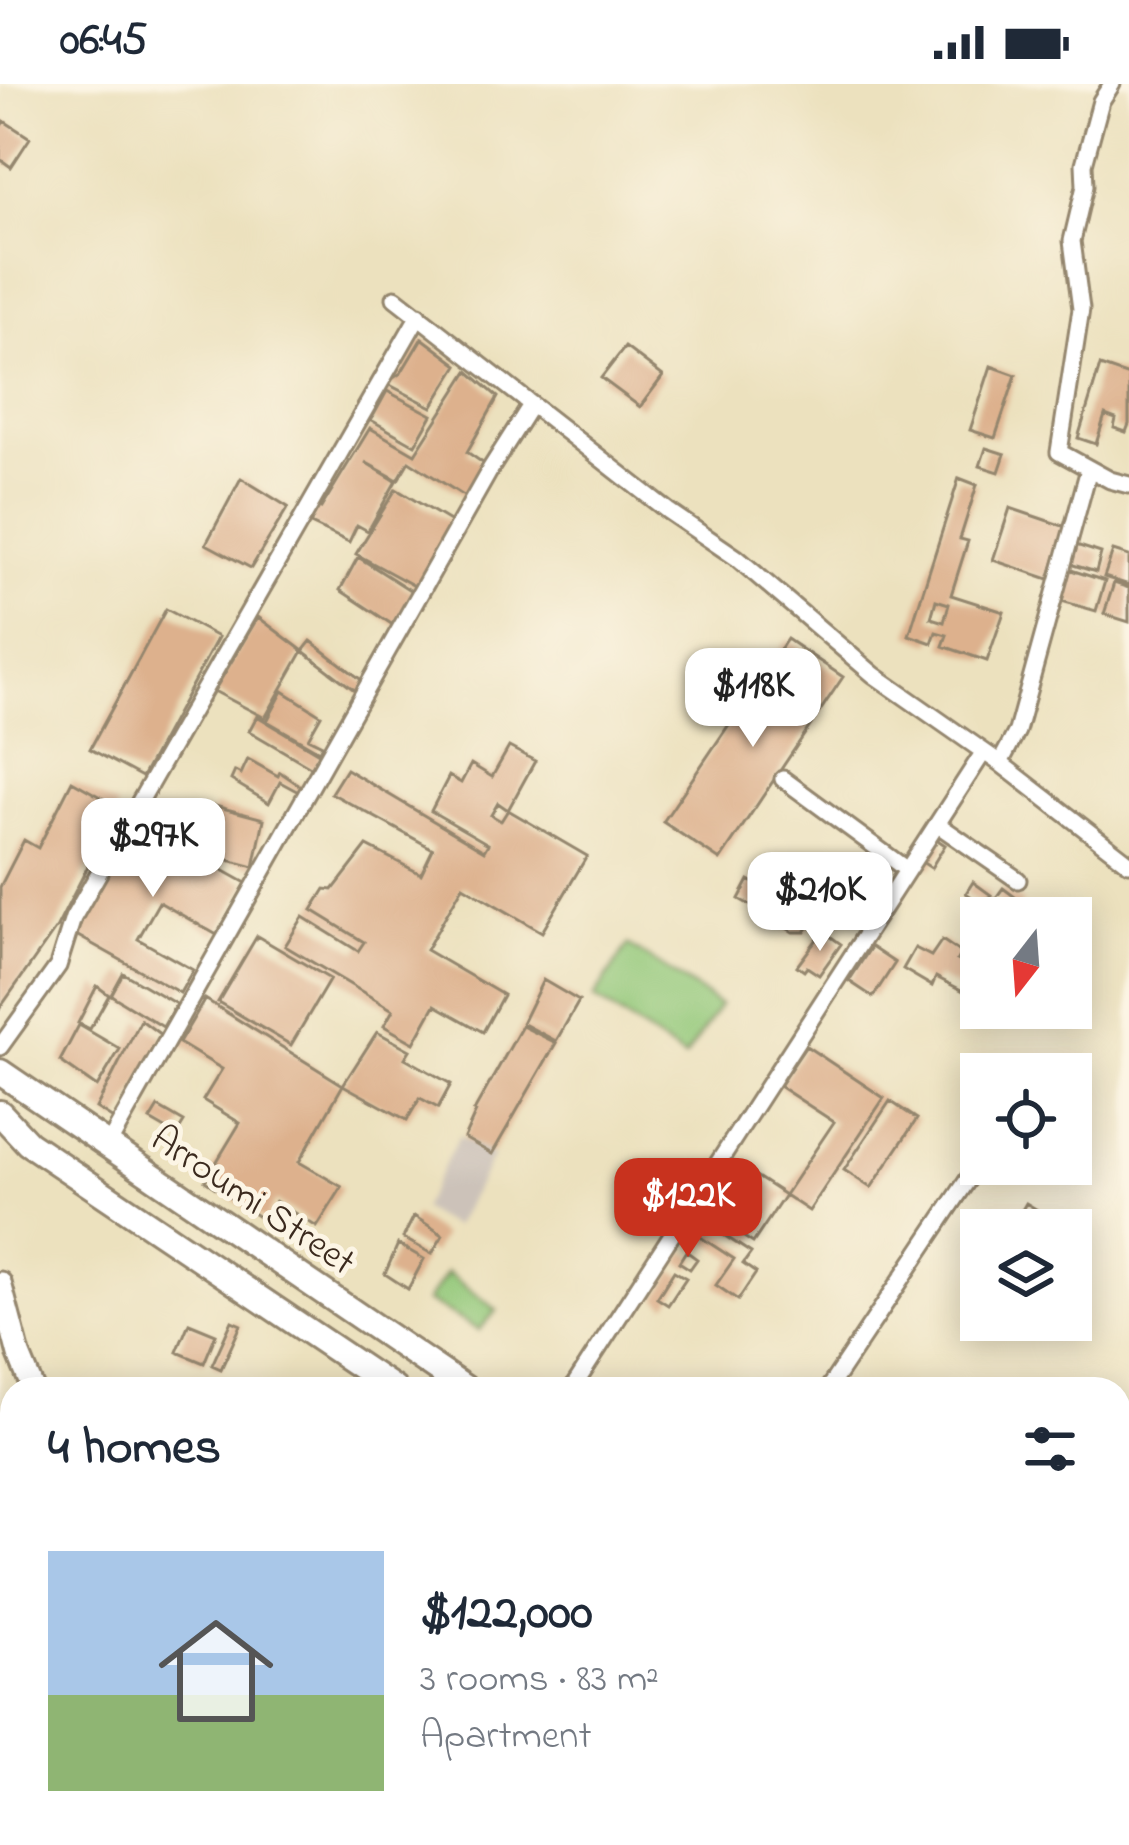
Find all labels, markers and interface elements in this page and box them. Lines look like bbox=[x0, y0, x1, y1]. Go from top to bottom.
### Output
text: 06:45 bbox=[60, 9, 147, 75]
pin: $118K bbox=[669, 648, 837, 750]
text: $118K bbox=[712, 658, 794, 715]
pin: $297K bbox=[69, 798, 237, 900]
text: $297K bbox=[108, 808, 198, 865]
pin: $210K bbox=[736, 852, 904, 954]
text: $210K bbox=[774, 862, 866, 919]
north arrow bbox=[960, 897, 1092, 1029]
map controls bbox=[960, 897, 1092, 1341]
button: locate bbox=[960, 1053, 1092, 1185]
street label: Arroumi Street bbox=[138, 1112, 366, 1292]
pin: $122K bbox=[604, 1158, 772, 1260]
text: $122K bbox=[641, 1168, 735, 1225]
button: layers bbox=[960, 1209, 1092, 1341]
text: 4 homes bbox=[48, 1412, 221, 1487]
icon: filters bbox=[1017, 1416, 1083, 1482]
text: $122,000 bbox=[420, 1577, 593, 1652]
icon: home bbox=[144, 1599, 288, 1743]
text: 3 rooms · 83 m² bbox=[420, 1652, 659, 1709]
text: Apartment bbox=[420, 1709, 592, 1766]

